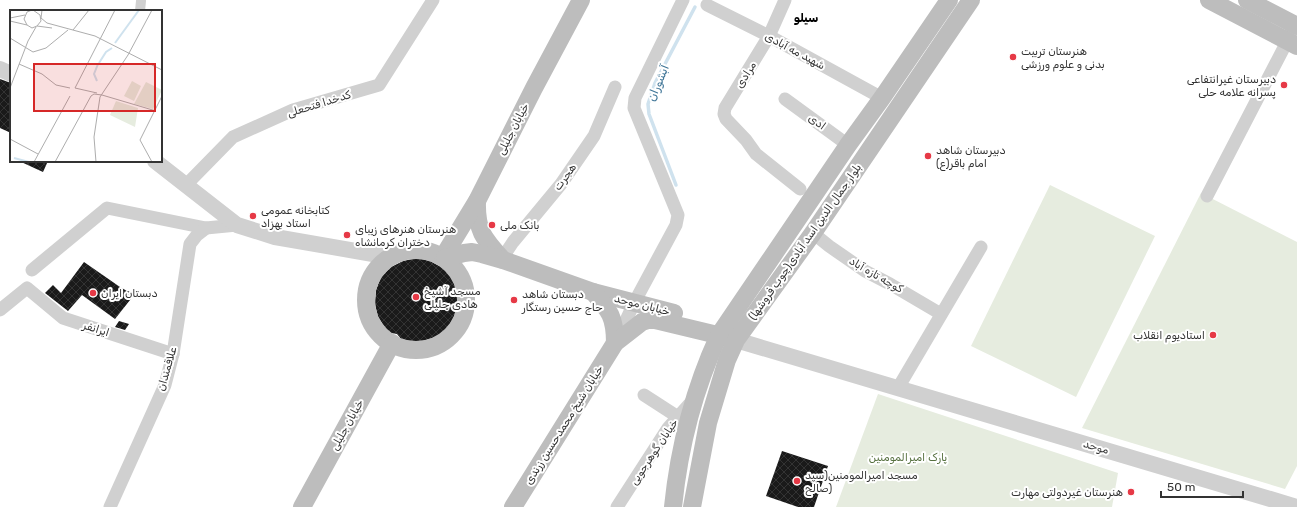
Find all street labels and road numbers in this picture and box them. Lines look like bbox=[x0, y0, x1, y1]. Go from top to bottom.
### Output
street label: شهید مه آبادی bbox=[763, 30, 827, 72]
street label: مرادی bbox=[733, 59, 759, 91]
street label: کدخدا فتحعلی bbox=[286, 88, 352, 120]
street label: خیابان جلیلی bbox=[494, 101, 532, 157]
street label: ادی bbox=[806, 111, 828, 133]
street label: هجرت bbox=[551, 161, 579, 193]
street label: بلوار جمال الدین اسد آبادی(چوب فروشها) bbox=[746, 161, 865, 323]
street label: کوچه تازه آباد bbox=[846, 254, 905, 297]
street label: خیابان موحد bbox=[613, 292, 671, 319]
street label: ایرانفر bbox=[80, 318, 111, 339]
street label: علاقمندان bbox=[154, 345, 180, 393]
street label: خیابان شیخ محمدحسین زرندی bbox=[522, 363, 608, 488]
street label: خیابان جلیلی bbox=[328, 397, 366, 453]
street label: خیابان گوهرجویی bbox=[627, 416, 682, 488]
street label: موحد bbox=[1081, 437, 1110, 458]

